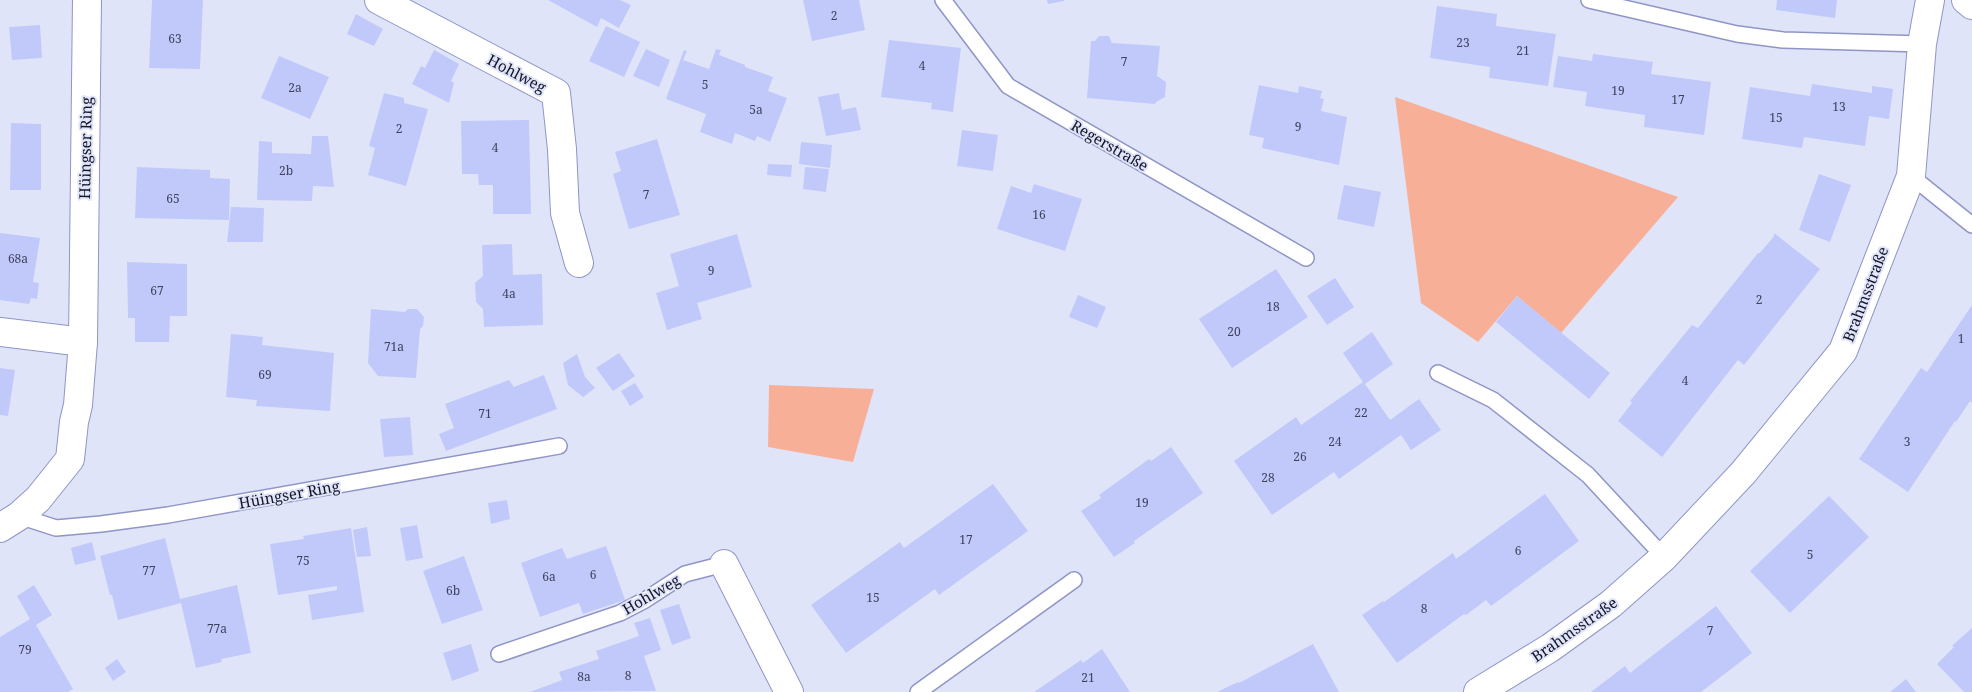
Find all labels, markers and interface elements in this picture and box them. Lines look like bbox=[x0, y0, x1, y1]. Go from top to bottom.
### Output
house number: 2 bbox=[831, 7, 837, 24]
house number: 63 bbox=[168, 30, 182, 47]
house number: 23 bbox=[1456, 34, 1470, 51]
house number: 21 bbox=[1516, 42, 1530, 59]
street label: Hohlweg bbox=[484, 49, 550, 97]
house number: 7 bbox=[1121, 53, 1128, 70]
house number: 4 bbox=[919, 57, 926, 74]
house number: 5 bbox=[702, 76, 708, 93]
house number: 2a bbox=[288, 79, 302, 96]
house number: 19 bbox=[1611, 82, 1625, 99]
house number: 17 bbox=[1671, 91, 1685, 108]
street label: Hüingser Ring bbox=[74, 97, 96, 199]
house number: 13 bbox=[1832, 98, 1846, 115]
house number: 5a bbox=[749, 101, 763, 118]
house number: 15 bbox=[1769, 109, 1783, 126]
street label: Regerstraße bbox=[1068, 115, 1152, 175]
house number: 9 bbox=[1295, 118, 1301, 135]
house number: 2 bbox=[396, 120, 402, 137]
house number: 4 bbox=[492, 139, 499, 156]
house number: 2b bbox=[279, 162, 293, 179]
house number: 7 bbox=[643, 186, 650, 203]
house number: 65 bbox=[166, 190, 180, 207]
house number: 16 bbox=[1032, 206, 1046, 223]
street label: Brahmsstraße bbox=[1838, 244, 1892, 344]
house number: 68a bbox=[8, 250, 28, 267]
house number: 9 bbox=[708, 262, 714, 279]
house number: 67 bbox=[150, 282, 164, 299]
house number: 4a bbox=[502, 285, 516, 302]
house number: 2 bbox=[1756, 291, 1762, 308]
house number: 18 bbox=[1266, 298, 1280, 315]
house number: 20 bbox=[1227, 323, 1241, 340]
house number: 1 bbox=[1958, 330, 1964, 347]
house number: 71a bbox=[384, 338, 404, 355]
house number: 69 bbox=[258, 366, 272, 383]
house number: 4 bbox=[1682, 372, 1689, 389]
house number: 22 bbox=[1354, 404, 1368, 421]
house number: 71 bbox=[478, 405, 492, 422]
house number: 24 bbox=[1328, 433, 1342, 450]
house number: 3 bbox=[1904, 433, 1911, 450]
house number: 26 bbox=[1293, 448, 1307, 465]
house number: 28 bbox=[1261, 469, 1275, 486]
street label: Hüingser Ring bbox=[237, 475, 341, 513]
house number: 19 bbox=[1135, 494, 1149, 511]
house number: 17 bbox=[959, 531, 973, 548]
house number: 6 bbox=[1515, 542, 1522, 559]
house number: 5 bbox=[1807, 546, 1813, 563]
house number: 75 bbox=[296, 552, 310, 569]
house number: 77 bbox=[142, 562, 156, 579]
house number: 6 bbox=[590, 566, 597, 583]
house number: 6a bbox=[542, 568, 556, 585]
street label: Hohlweg bbox=[618, 569, 684, 619]
house number: 6b bbox=[446, 582, 460, 599]
house number: 15 bbox=[866, 589, 880, 606]
street label: Brahmsstraße bbox=[1527, 592, 1621, 666]
house number: 8 bbox=[1421, 600, 1428, 617]
house number: 77a bbox=[207, 620, 227, 637]
house number: 7 bbox=[1707, 622, 1714, 639]
house number: 79 bbox=[18, 641, 32, 658]
house number: 8 bbox=[625, 667, 632, 684]
house number: 8a bbox=[577, 668, 591, 685]
house number: 21 bbox=[1081, 669, 1095, 686]

